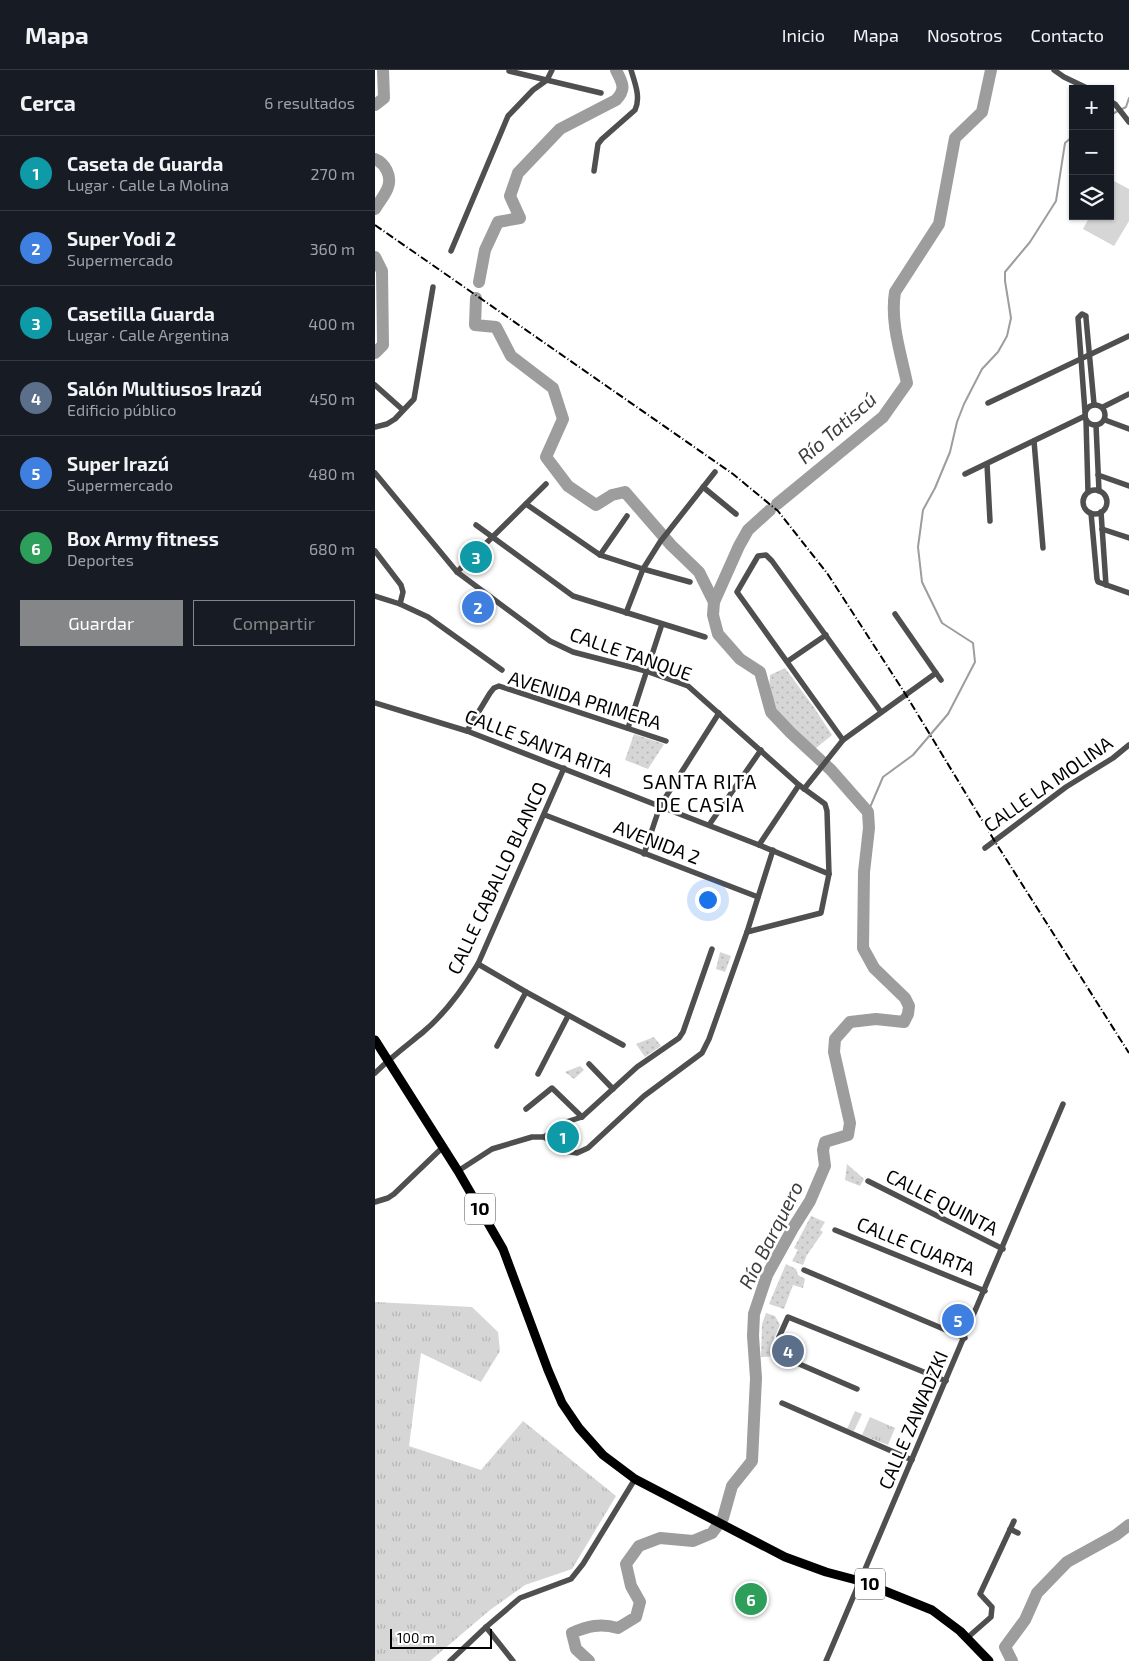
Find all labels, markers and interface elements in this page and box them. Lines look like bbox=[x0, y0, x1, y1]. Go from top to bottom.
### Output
text: Mapa bbox=[25, 20, 89, 49]
text: Inicio bbox=[782, 24, 825, 46]
text: Mapa bbox=[853, 24, 899, 46]
text: Nosotros bbox=[927, 24, 1002, 46]
text: Contacto bbox=[1030, 24, 1104, 46]
map controls bbox=[1069, 85, 1114, 220]
button: + bbox=[1069, 85, 1114, 130]
text: Cerca bbox=[20, 90, 76, 115]
text: 6 resultados bbox=[264, 93, 355, 112]
button: − bbox=[1069, 130, 1114, 175]
text: Caseta de Guarda bbox=[67, 152, 223, 175]
text: 1 bbox=[33, 164, 39, 183]
text: 270 m bbox=[311, 164, 355, 183]
text: Lugar · Calle La Molina bbox=[67, 175, 229, 194]
button: layers bbox=[1069, 175, 1114, 220]
text: Super Yodi 2 bbox=[67, 227, 176, 250]
text: 2 bbox=[31, 239, 41, 258]
text: 360 m bbox=[310, 239, 355, 258]
text: Supermercado bbox=[67, 250, 173, 269]
text: Casetilla Guarda bbox=[67, 302, 215, 325]
text: 3 bbox=[31, 314, 41, 333]
text: 400 m bbox=[308, 314, 355, 333]
text: Lugar · Calle Argentina bbox=[67, 325, 229, 344]
text: Salón Multiusos Irazú bbox=[67, 377, 262, 400]
water label: Río Tatiscú bbox=[792, 386, 881, 468]
text: 4 bbox=[31, 389, 41, 408]
text: 450 m bbox=[309, 389, 355, 408]
text: Edificio público bbox=[67, 400, 176, 419]
text: Super Irazú bbox=[67, 452, 169, 475]
text: 5 bbox=[32, 464, 40, 483]
text: 480 m bbox=[308, 464, 355, 483]
text: Supermercado bbox=[67, 475, 173, 494]
text: Box Army fitness bbox=[67, 527, 219, 550]
pin: 3 bbox=[460, 538, 492, 576]
text: 6 bbox=[31, 539, 41, 558]
text: 680 m bbox=[309, 539, 355, 558]
text: Deportes bbox=[67, 550, 134, 569]
pin: 2 bbox=[462, 588, 494, 626]
button: Guardar bbox=[20, 600, 183, 646]
button: Compartir bbox=[193, 600, 355, 646]
street label: CALLE TANQUE bbox=[567, 622, 695, 685]
street label: AVENIDA PRIMERA bbox=[506, 665, 665, 734]
street label: CALLE SANTA RITA bbox=[462, 704, 617, 781]
street label: CALLE LA MOLINA bbox=[979, 731, 1117, 837]
district label: SANTA RITA DE CASIA bbox=[642, 769, 758, 816]
street label: CALLE CABALLO BLANCO bbox=[442, 778, 551, 978]
street label: AVENIDA 2 bbox=[611, 815, 704, 868]
your location bbox=[695, 887, 721, 913]
pin: 1 bbox=[547, 1118, 579, 1156]
street label: CALLE QUINTA bbox=[882, 1163, 1002, 1240]
water label: Río Barquero bbox=[733, 1177, 807, 1292]
road number: 10 bbox=[465, 1194, 495, 1224]
street label: CALLE CUARTA bbox=[854, 1211, 979, 1280]
pin: 5 bbox=[942, 1301, 974, 1339]
pin: 4 bbox=[772, 1332, 804, 1370]
street label: CALLE ZAWADZKI bbox=[873, 1347, 952, 1492]
road number: 10 bbox=[855, 1568, 885, 1600]
pin: 6 bbox=[735, 1580, 767, 1618]
scale bar bbox=[390, 1626, 493, 1649]
text: 100 m bbox=[397, 1629, 435, 1646]

